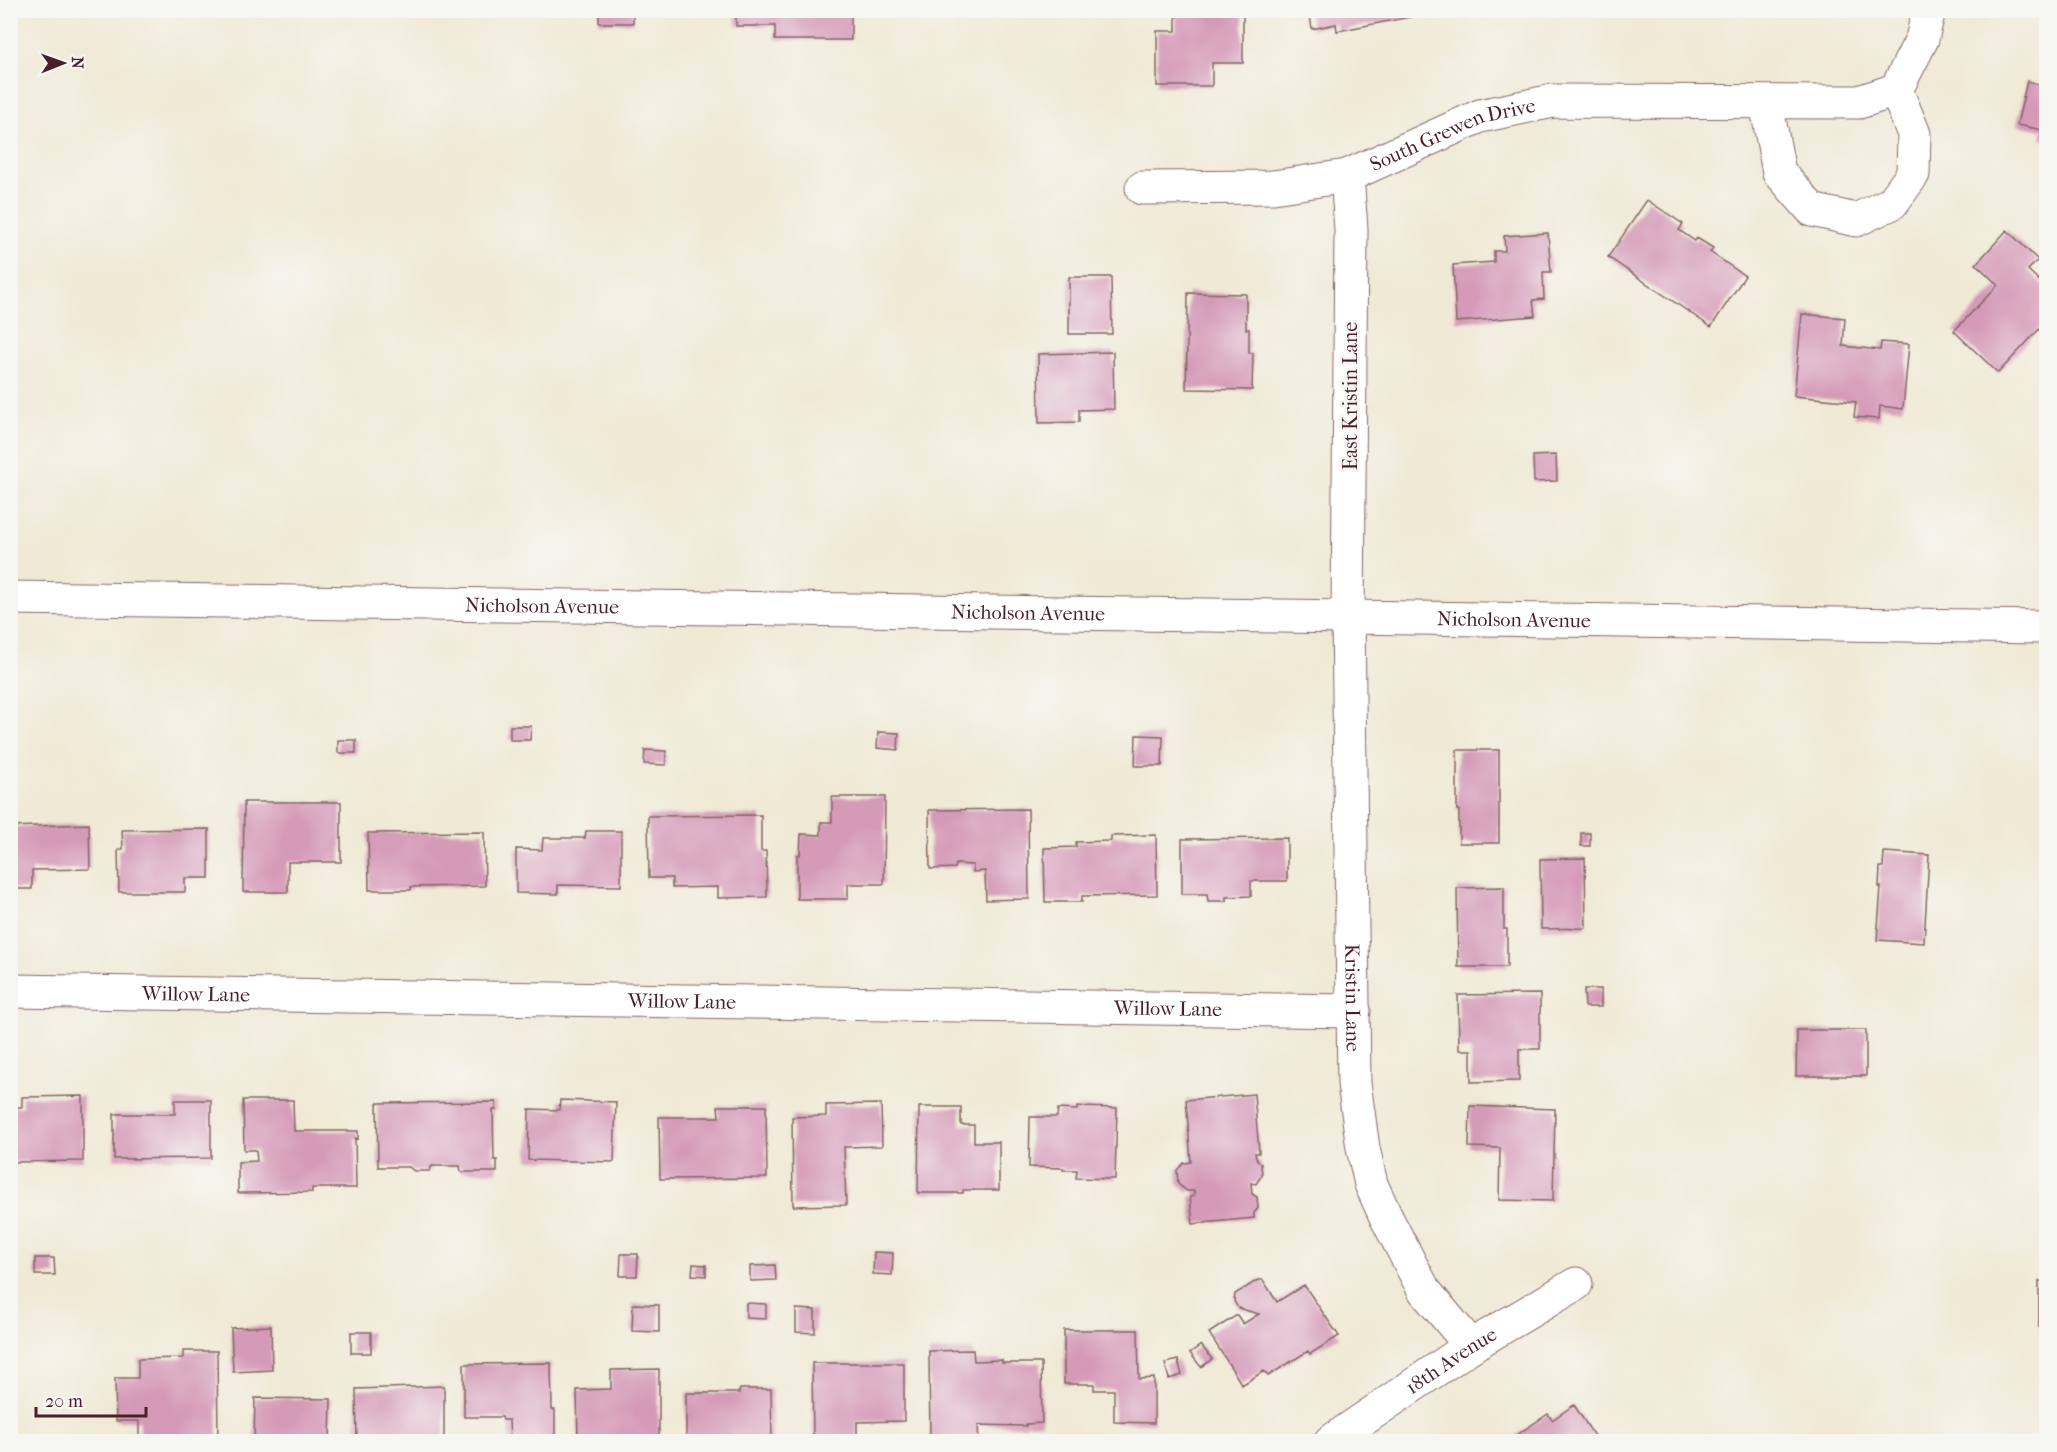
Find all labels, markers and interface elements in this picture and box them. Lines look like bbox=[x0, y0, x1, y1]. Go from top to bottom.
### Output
north arrow bbox=[33, 33, 93, 93]
text: N bbox=[68, 57, 87, 70]
street label: South Grewen Drive bbox=[1366, 94, 1538, 176]
street label: East Kristin Lane bbox=[1339, 322, 1362, 470]
street label: Nicholson Avenue bbox=[465, 593, 619, 619]
street label: Nicholson Avenue bbox=[951, 600, 1105, 626]
street label: Nicholson Avenue bbox=[1437, 607, 1591, 633]
street label: Kristin Lane bbox=[1340, 944, 1365, 1052]
street label: Willow Lane bbox=[141, 982, 250, 1007]
street label: Willow Lane bbox=[627, 989, 736, 1014]
street label: Willow Lane bbox=[1113, 996, 1222, 1021]
street label: 18th Avenue bbox=[1401, 1322, 1501, 1399]
scale bar bbox=[36, 1380, 146, 1418]
text: 20 m bbox=[45, 1391, 83, 1412]

